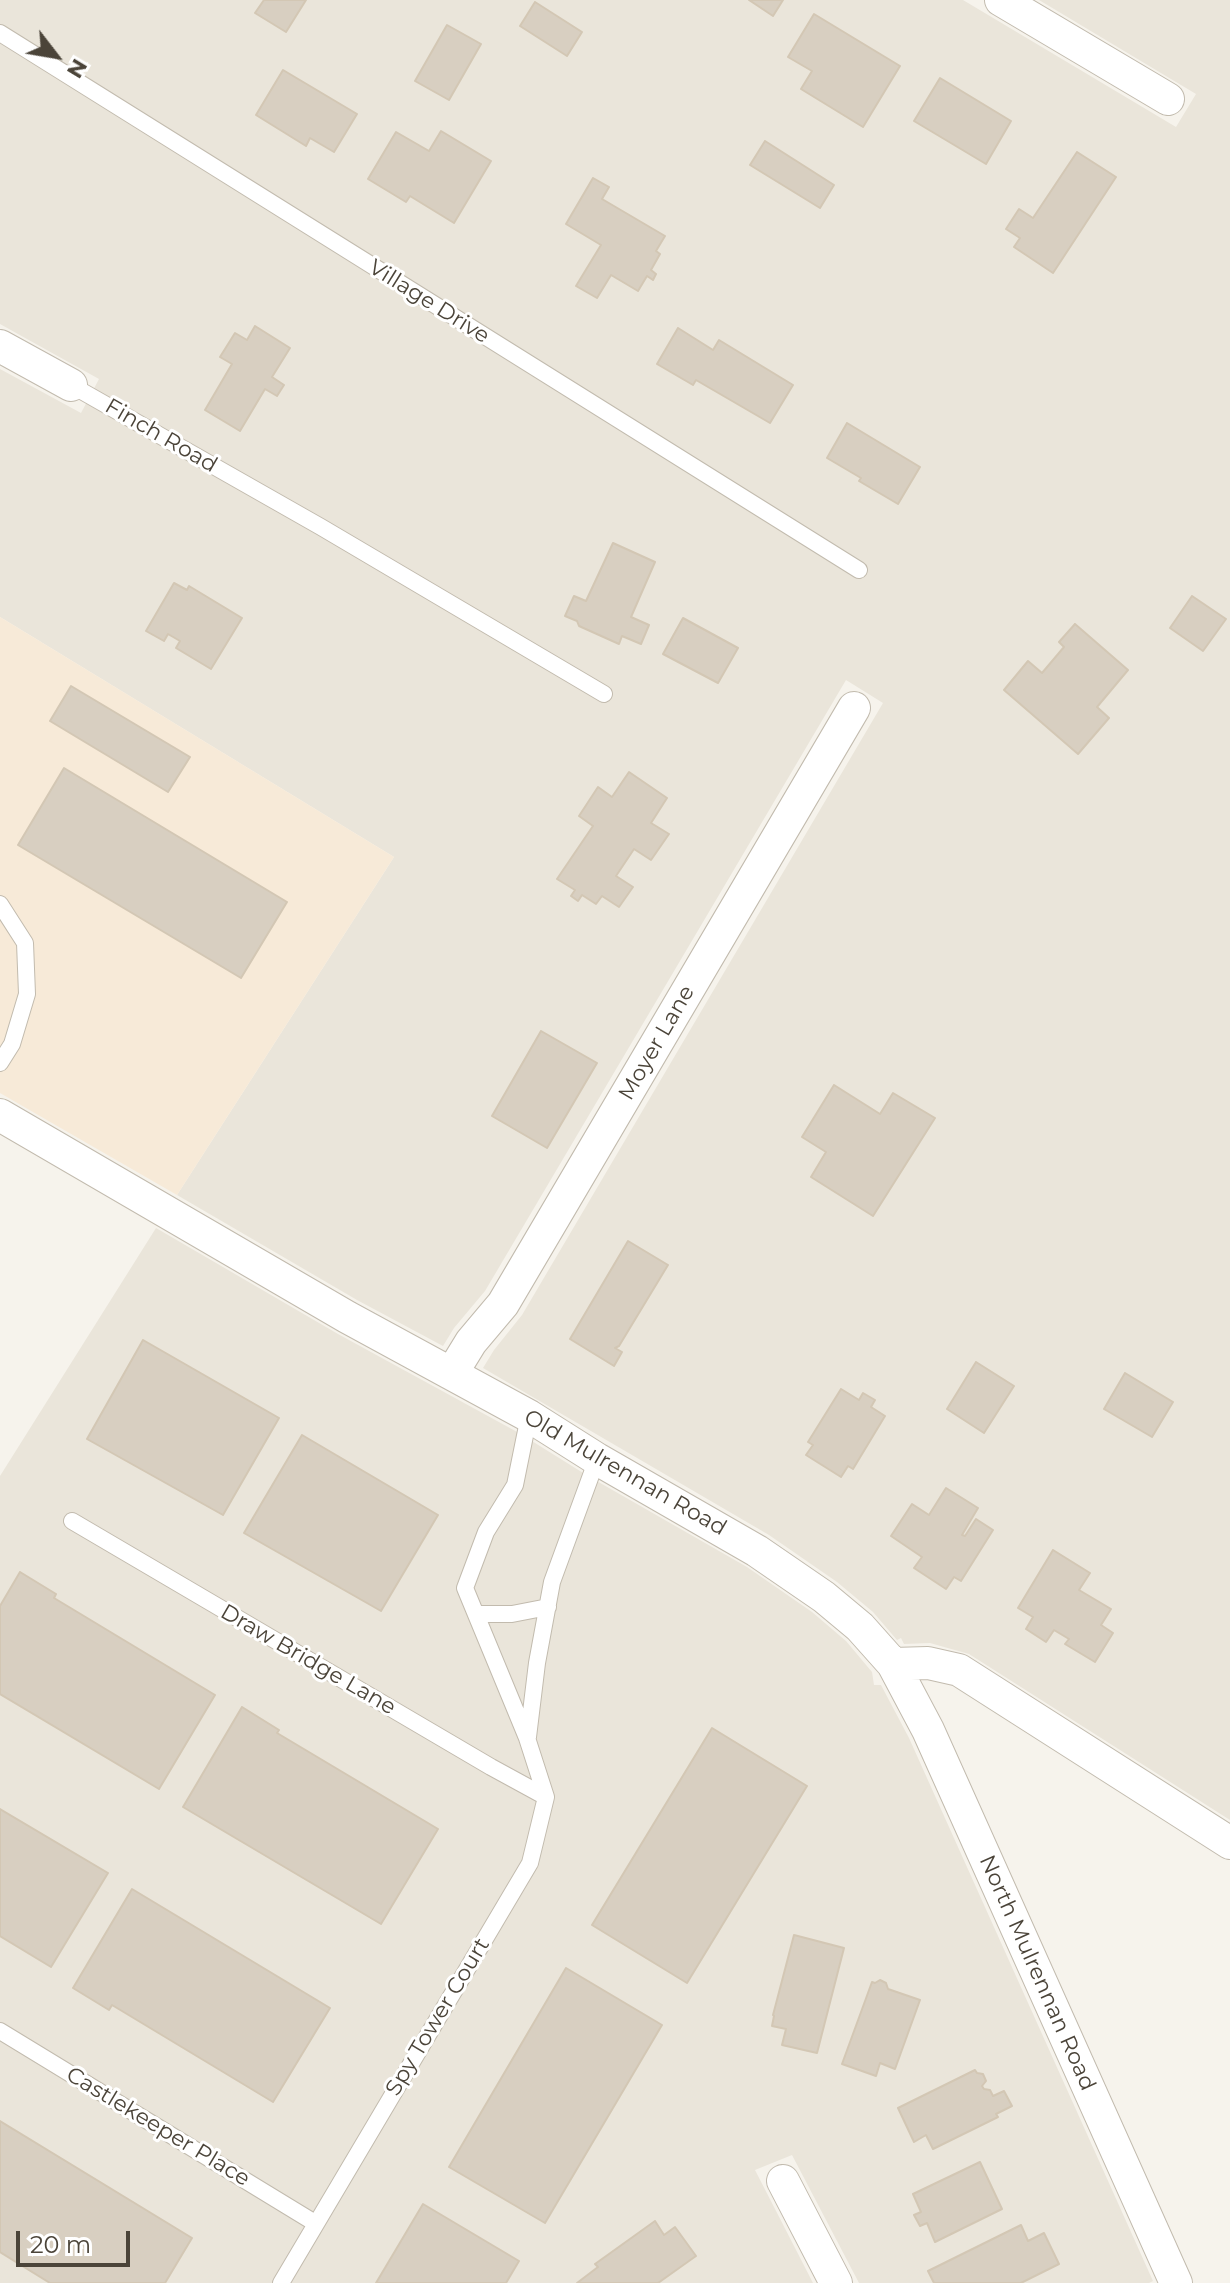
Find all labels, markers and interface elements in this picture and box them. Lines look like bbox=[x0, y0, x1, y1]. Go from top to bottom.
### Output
north arrow bbox=[16, 16, 96, 96]
text: N bbox=[61, 54, 93, 83]
street label: Village Drive bbox=[364, 254, 494, 350]
street label: Finch Road bbox=[100, 393, 222, 479]
street label: Moyer Lane bbox=[614, 981, 700, 1105]
street label: Old Mulrennan Road bbox=[519, 1404, 731, 1542]
street label: Draw Bridge Lane bbox=[216, 1599, 400, 1721]
street label: North Mulrennan Road bbox=[973, 1851, 1101, 2095]
street label: Spy Tower Court bbox=[381, 1933, 495, 2101]
street label: Castlekeeper Place bbox=[61, 2062, 255, 2192]
scale bar bbox=[20, 2215, 134, 2265]
text: 20 m bbox=[30, 2230, 91, 2259]

